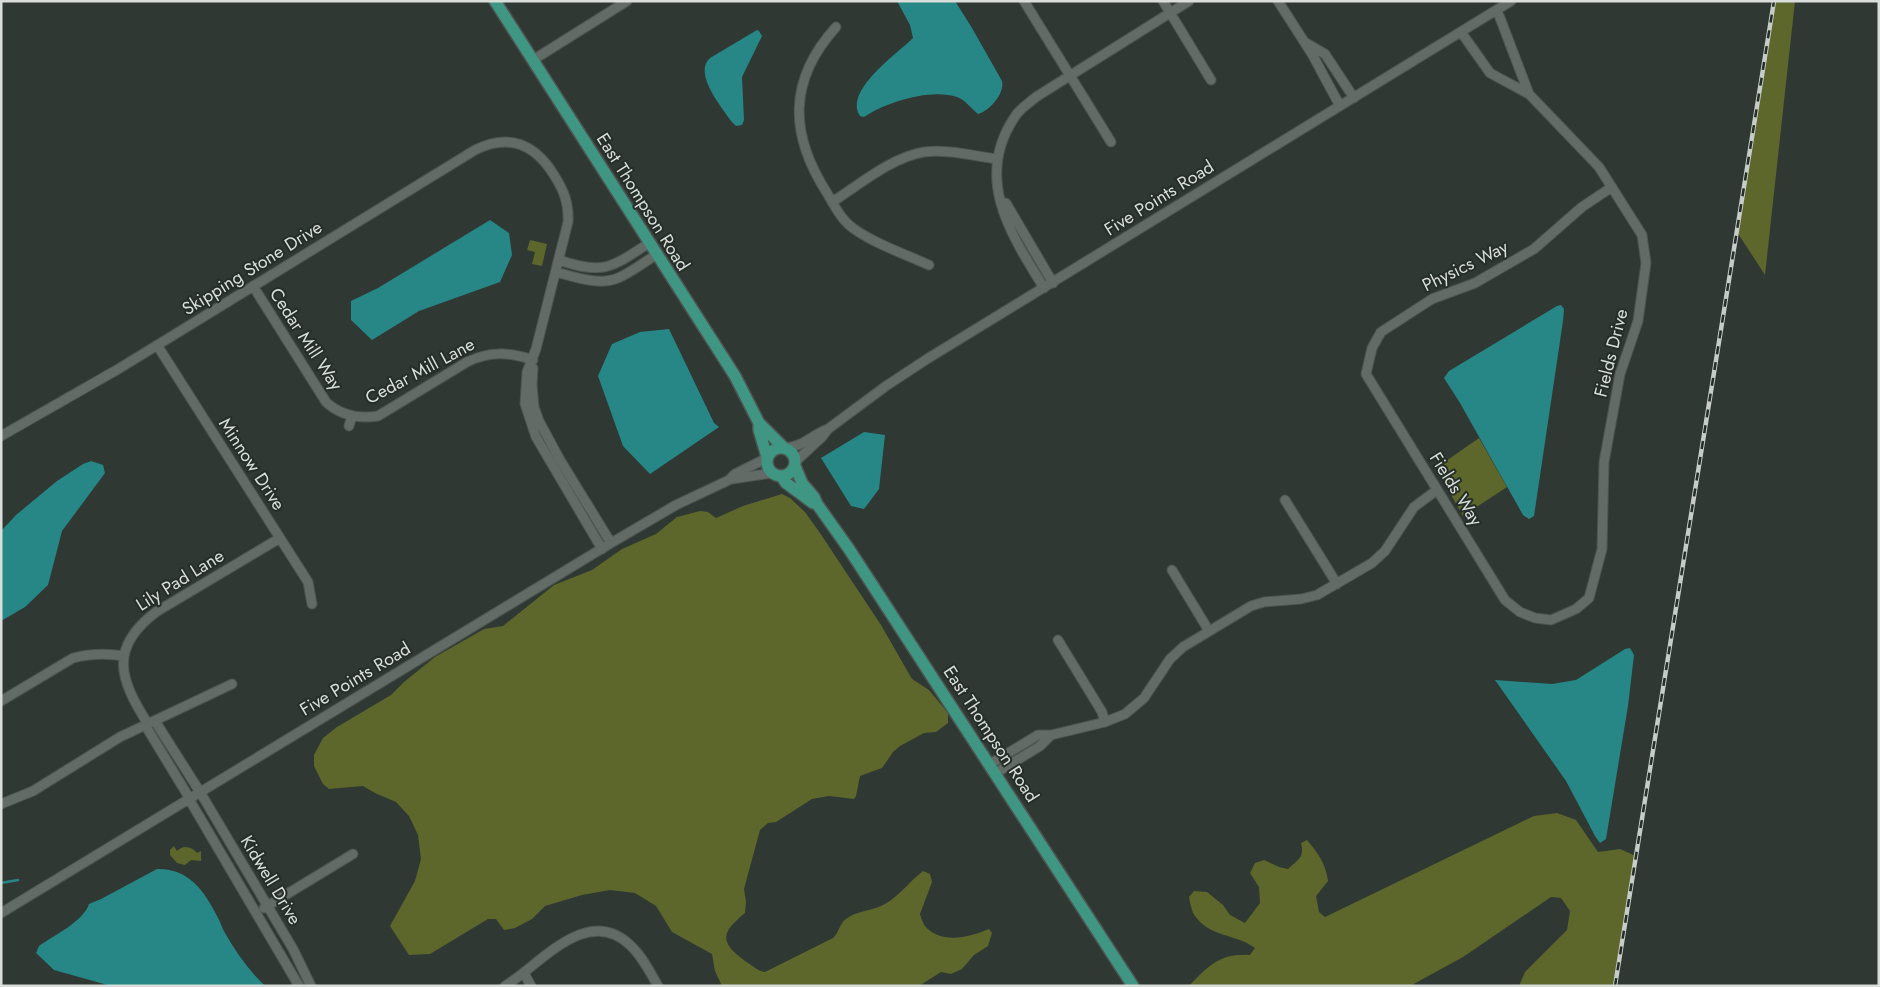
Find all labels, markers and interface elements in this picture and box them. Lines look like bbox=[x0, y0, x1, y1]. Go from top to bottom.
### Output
street label: East Thompson Road bbox=[590, 128, 696, 276]
street label: Five Points Road bbox=[1099, 154, 1219, 242]
street label: Skipping Stone Drive bbox=[177, 214, 327, 322]
street label: Physics Way bbox=[1418, 234, 1512, 298]
street label: Cedar Mill Way bbox=[263, 283, 349, 395]
street label: Fields Drive bbox=[1587, 306, 1635, 400]
street label: Cedar Mill Lane bbox=[361, 331, 479, 411]
street label: Minnow Drive bbox=[212, 413, 292, 515]
street label: Fields Way bbox=[1423, 447, 1489, 531]
street label: Lily Pad Lane bbox=[131, 543, 229, 617]
street label: Five Points Road bbox=[295, 636, 415, 722]
street label: East Thompson Road bbox=[937, 661, 1045, 807]
street label: Kidwell Drive bbox=[234, 830, 308, 930]

